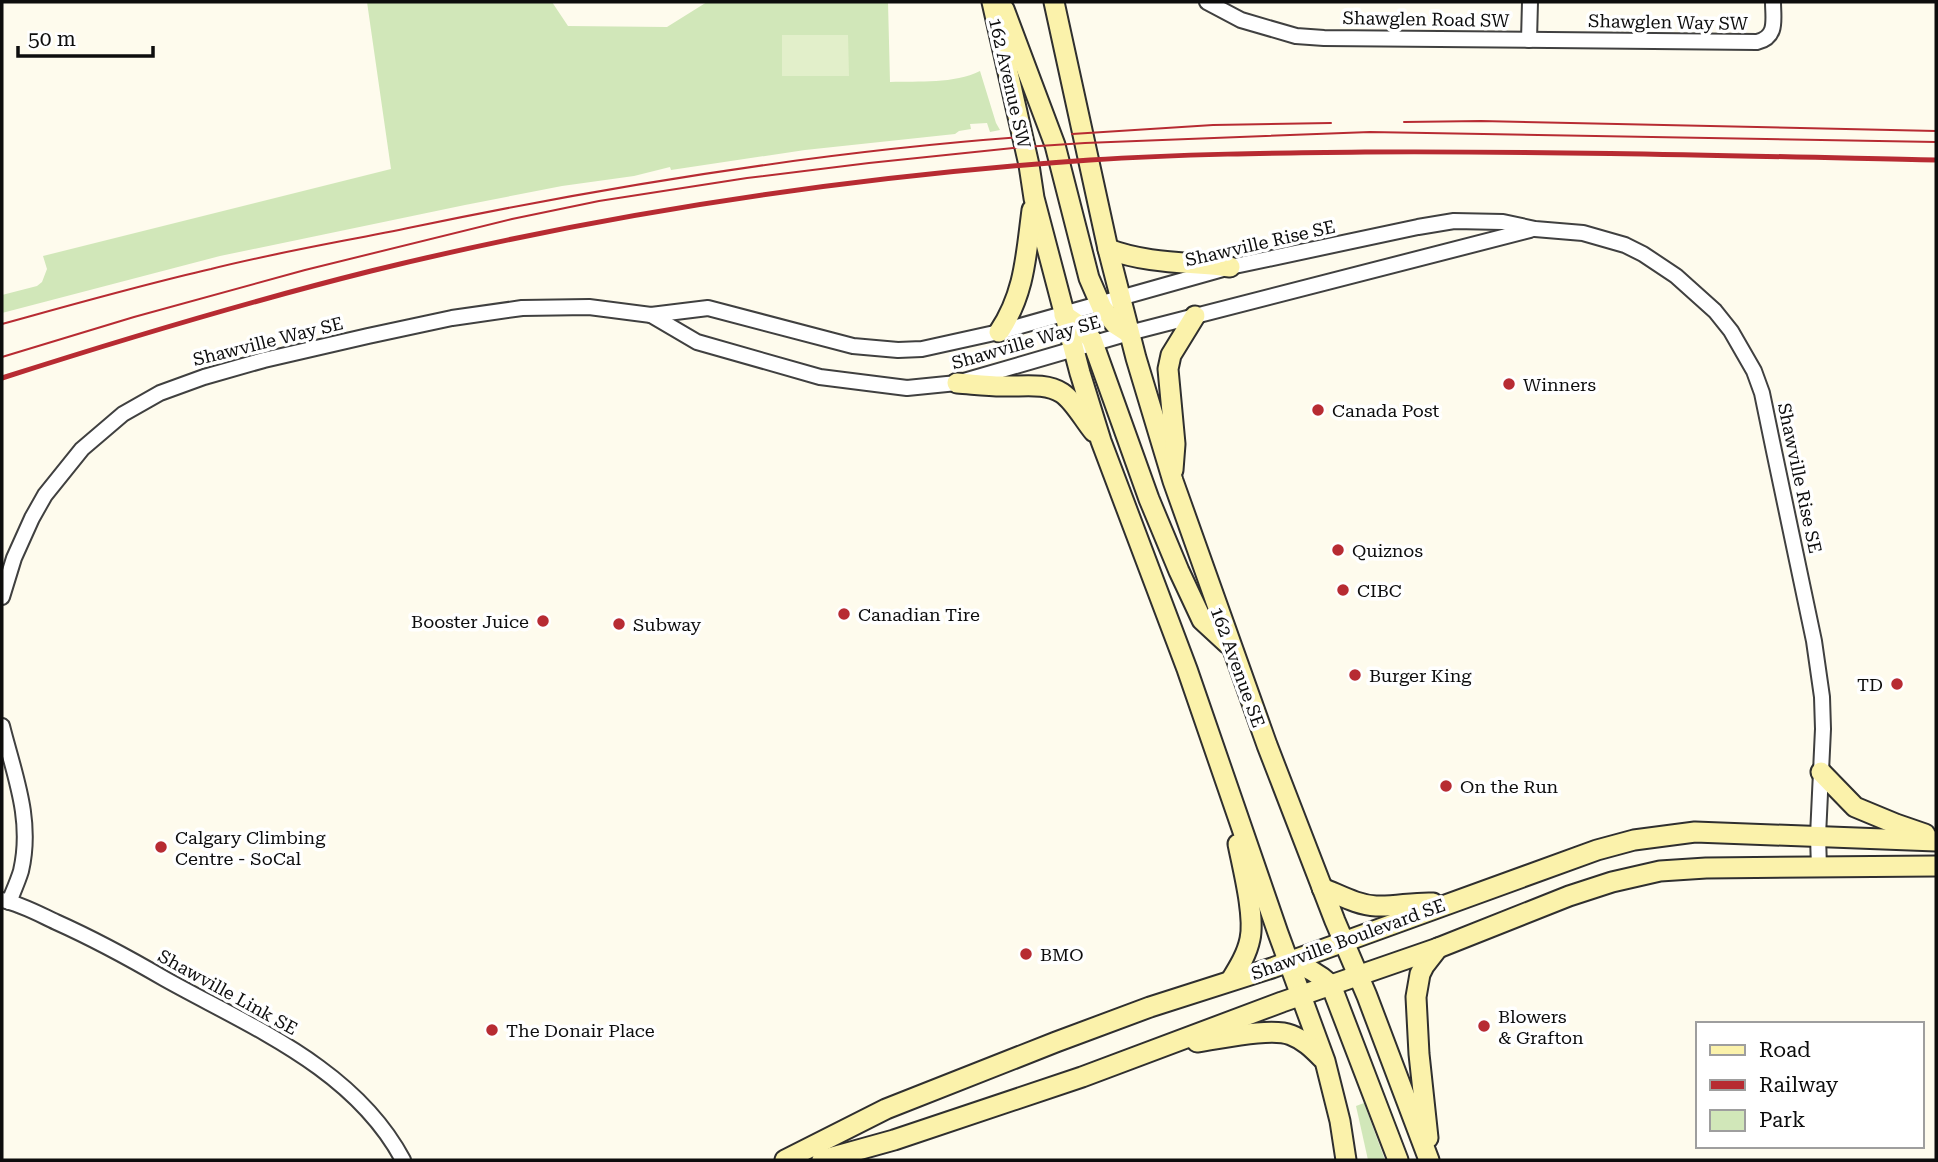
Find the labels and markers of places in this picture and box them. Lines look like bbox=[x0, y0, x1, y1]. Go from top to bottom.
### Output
place label: Winners bbox=[1523, 374, 1596, 395]
marker: Winners bbox=[1501, 376, 1517, 392]
place label: Canada Post bbox=[1332, 400, 1439, 421]
marker: Canada Post bbox=[1310, 402, 1326, 418]
place label: Quiznos bbox=[1352, 540, 1423, 561]
marker: Quiznos bbox=[1330, 542, 1346, 558]
place label: CIBC bbox=[1357, 580, 1402, 601]
marker: CIBC bbox=[1335, 582, 1351, 598]
place label: Canadian Tire bbox=[858, 604, 980, 625]
marker: Canadian Tire bbox=[836, 606, 852, 622]
place label: Booster Juice bbox=[411, 611, 529, 632]
marker: Booster Juice bbox=[535, 613, 551, 629]
place label: Subway bbox=[633, 614, 702, 635]
marker: Subway bbox=[611, 616, 627, 632]
place label: Burger King bbox=[1369, 665, 1472, 686]
marker: Burger King bbox=[1347, 667, 1363, 683]
place label: TD bbox=[1857, 674, 1883, 695]
marker: TD bbox=[1889, 676, 1905, 692]
place label: On the Run bbox=[1460, 776, 1559, 797]
marker: On the Run bbox=[1438, 778, 1454, 794]
place label: Calgary Climbing Centre - SoCal bbox=[175, 827, 326, 869]
marker: Calgary Climbing Centre - SoCal bbox=[153, 839, 169, 855]
place label: BMO bbox=[1040, 944, 1084, 965]
marker: BMO bbox=[1018, 946, 1034, 962]
place label: Blowers & Grafton bbox=[1498, 1006, 1584, 1048]
marker: Blowers & Grafton bbox=[1476, 1018, 1492, 1034]
place label: The Donair Place bbox=[506, 1020, 655, 1041]
marker: The Donair Place bbox=[484, 1022, 500, 1038]

